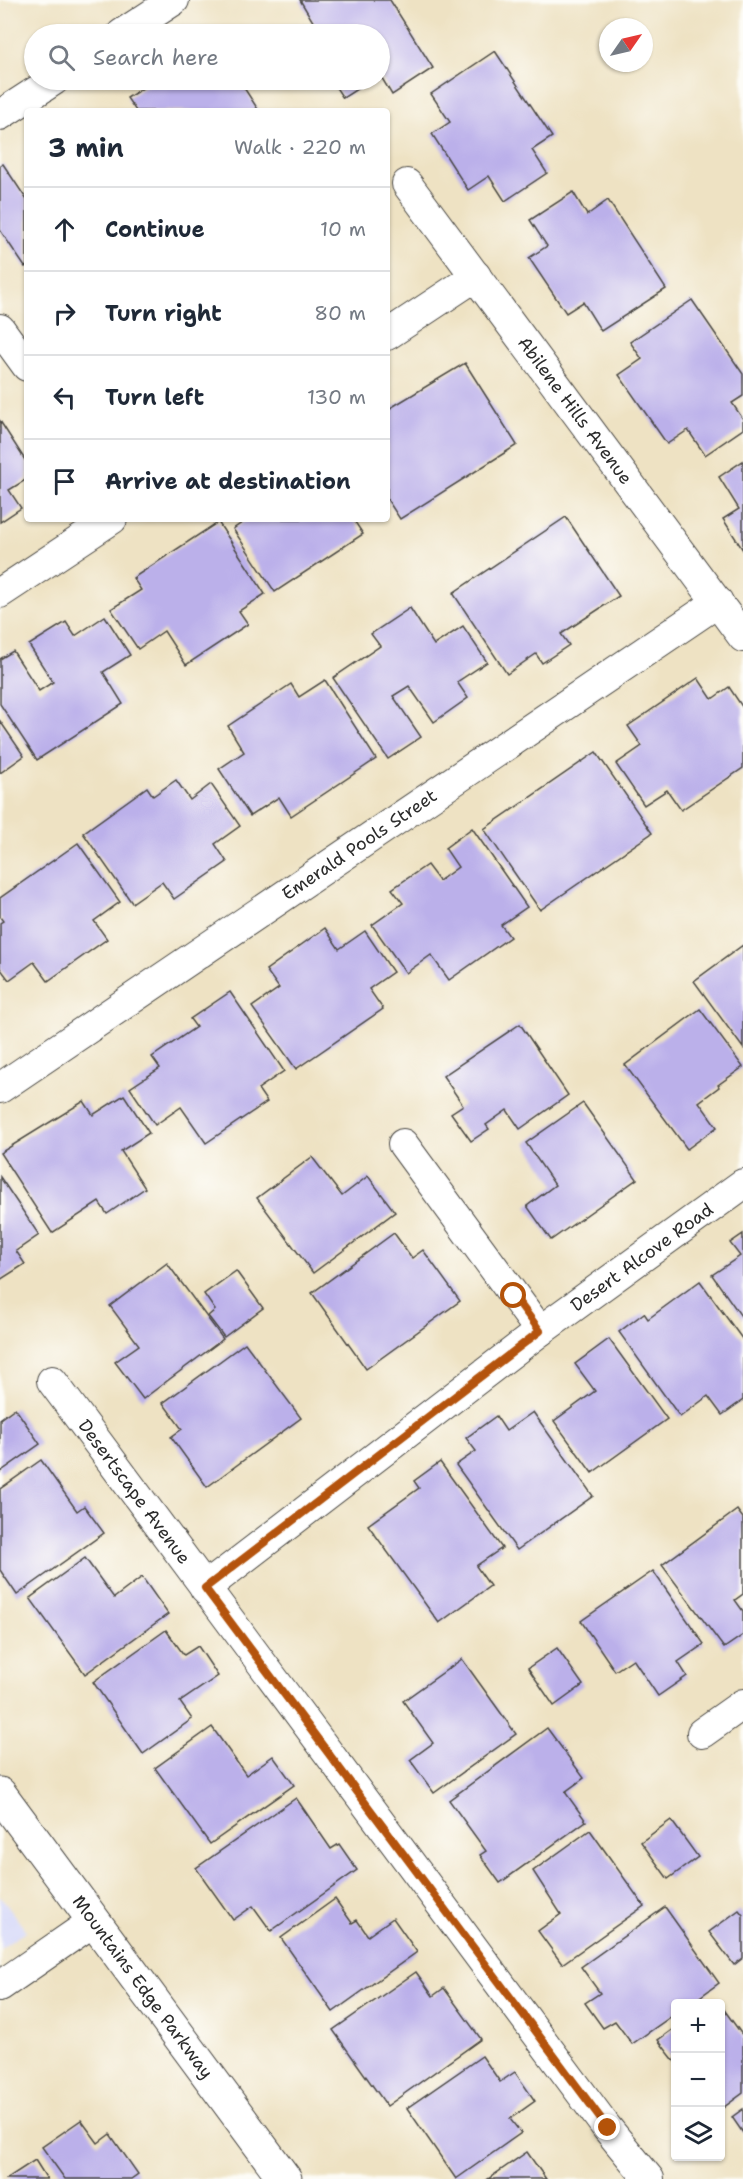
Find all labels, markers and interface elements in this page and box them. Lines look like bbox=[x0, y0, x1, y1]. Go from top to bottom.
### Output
north arrow bbox=[599, 18, 653, 72]
search box bbox=[24, 24, 390, 90]
icon: search bbox=[45, 41, 78, 74]
text: Search here bbox=[93, 43, 219, 72]
text: 3 min bbox=[48, 130, 124, 165]
text: Walk · 220 m bbox=[234, 134, 366, 160]
icon: ahead bbox=[48, 213, 81, 246]
text: Continue bbox=[105, 215, 205, 244]
text: 10 m bbox=[320, 216, 366, 242]
icon: right bbox=[48, 297, 81, 330]
text: Turn right bbox=[105, 299, 222, 328]
text: 80 m bbox=[314, 300, 366, 326]
street label: Abilene Hills Avenue bbox=[512, 332, 638, 489]
icon: left bbox=[48, 381, 81, 414]
text: Turn left bbox=[105, 383, 204, 412]
text: 130 m bbox=[307, 384, 366, 410]
icon: arrive bbox=[48, 465, 81, 498]
text: Arrive at destination bbox=[105, 467, 351, 496]
street label: Emerald Pools Street bbox=[277, 784, 442, 906]
street label: Desert Alcove Road bbox=[566, 1197, 718, 1317]
route start bbox=[500, 1282, 526, 1308]
street label: Desertscape Avenue bbox=[73, 1415, 196, 1569]
street label: Mountains Edge Parkway bbox=[67, 1890, 219, 2084]
map controls bbox=[671, 1999, 725, 2161]
button: + bbox=[671, 1999, 725, 2053]
button: − bbox=[671, 2053, 725, 2107]
button: layers bbox=[671, 2107, 725, 2161]
route end bbox=[594, 2114, 620, 2140]

